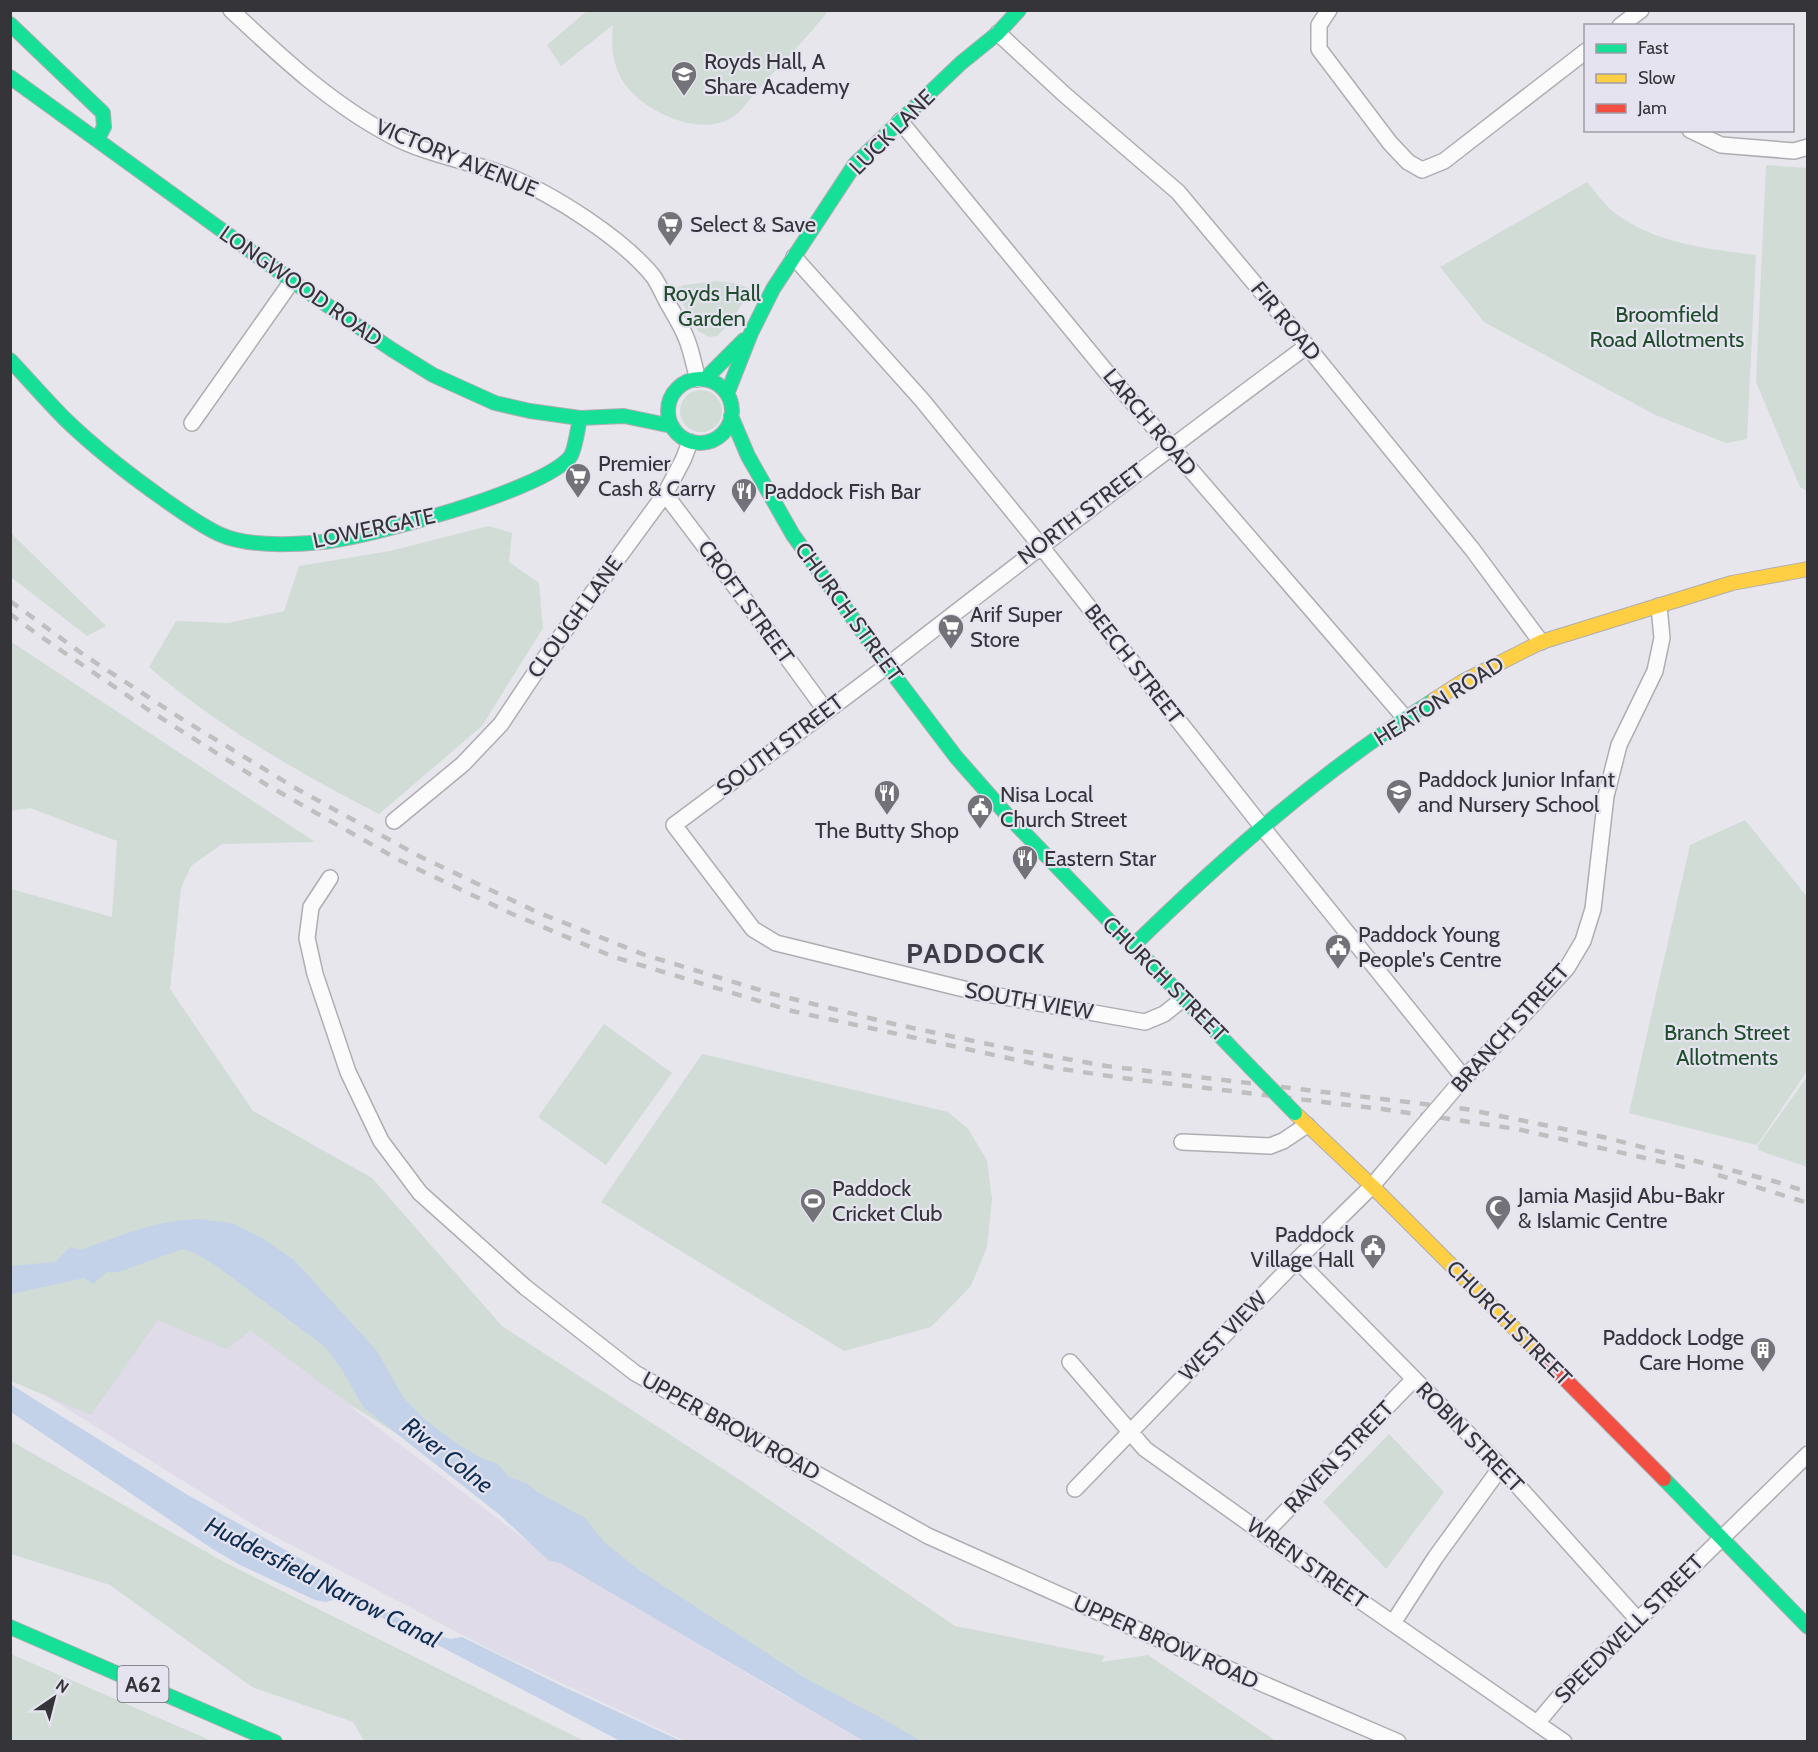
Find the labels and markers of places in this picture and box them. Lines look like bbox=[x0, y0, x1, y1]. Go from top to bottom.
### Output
place label: Royds Hall, A Share Academy bbox=[704, 48, 850, 100]
school or university icon: Royds Hall, A Share Academy bbox=[669, 59, 699, 97]
supermarket icon: Select & Save bbox=[655, 209, 685, 247]
place label: Select & Save bbox=[690, 211, 816, 238]
place label: Premier Cash & Carry bbox=[598, 450, 716, 502]
supermarket icon: Premier Cash & Carry bbox=[563, 461, 593, 499]
restaurant icon: Paddock Fish Bar bbox=[729, 476, 759, 514]
place label: Paddock Fish Bar bbox=[764, 478, 921, 505]
place label: Arif Super Store bbox=[970, 601, 1062, 653]
supermarket icon: Arif Super Store bbox=[936, 612, 966, 650]
place label: Paddock Junior Infant and Nursery School bbox=[1418, 766, 1615, 818]
school or university icon: Paddock Junior Infant and Nursery School bbox=[1384, 777, 1414, 815]
restaurant icon: The Butty Shop bbox=[872, 778, 902, 816]
place label: Nisa Local Church Street bbox=[1000, 781, 1128, 833]
public building icon: Nisa Local Church Street bbox=[965, 792, 995, 830]
place label: The Butty Shop bbox=[815, 817, 959, 844]
restaurant icon: Eastern Star bbox=[1010, 843, 1040, 881]
place label: Eastern Star bbox=[1044, 845, 1156, 872]
place label: Paddock Young People's Centre bbox=[1358, 921, 1501, 973]
public building icon: Paddock Young People's Centre bbox=[1323, 932, 1353, 970]
place label: Paddock Cricket Club bbox=[832, 1175, 942, 1227]
place label: Jamia Masjid Abu-Bakr & Islamic Centre bbox=[1517, 1182, 1724, 1234]
sports icon: Paddock Cricket Club bbox=[798, 1186, 828, 1224]
mosque icon: Jamia Masjid Abu-Bakr & Islamic Centre bbox=[1483, 1193, 1513, 1231]
place label: Paddock Village Hall bbox=[1251, 1221, 1355, 1273]
public building icon: Paddock Village Hall bbox=[1358, 1232, 1388, 1270]
place label: Paddock Lodge Care Home bbox=[1603, 1324, 1744, 1376]
building icon: Paddock Lodge Care Home bbox=[1748, 1335, 1778, 1373]

